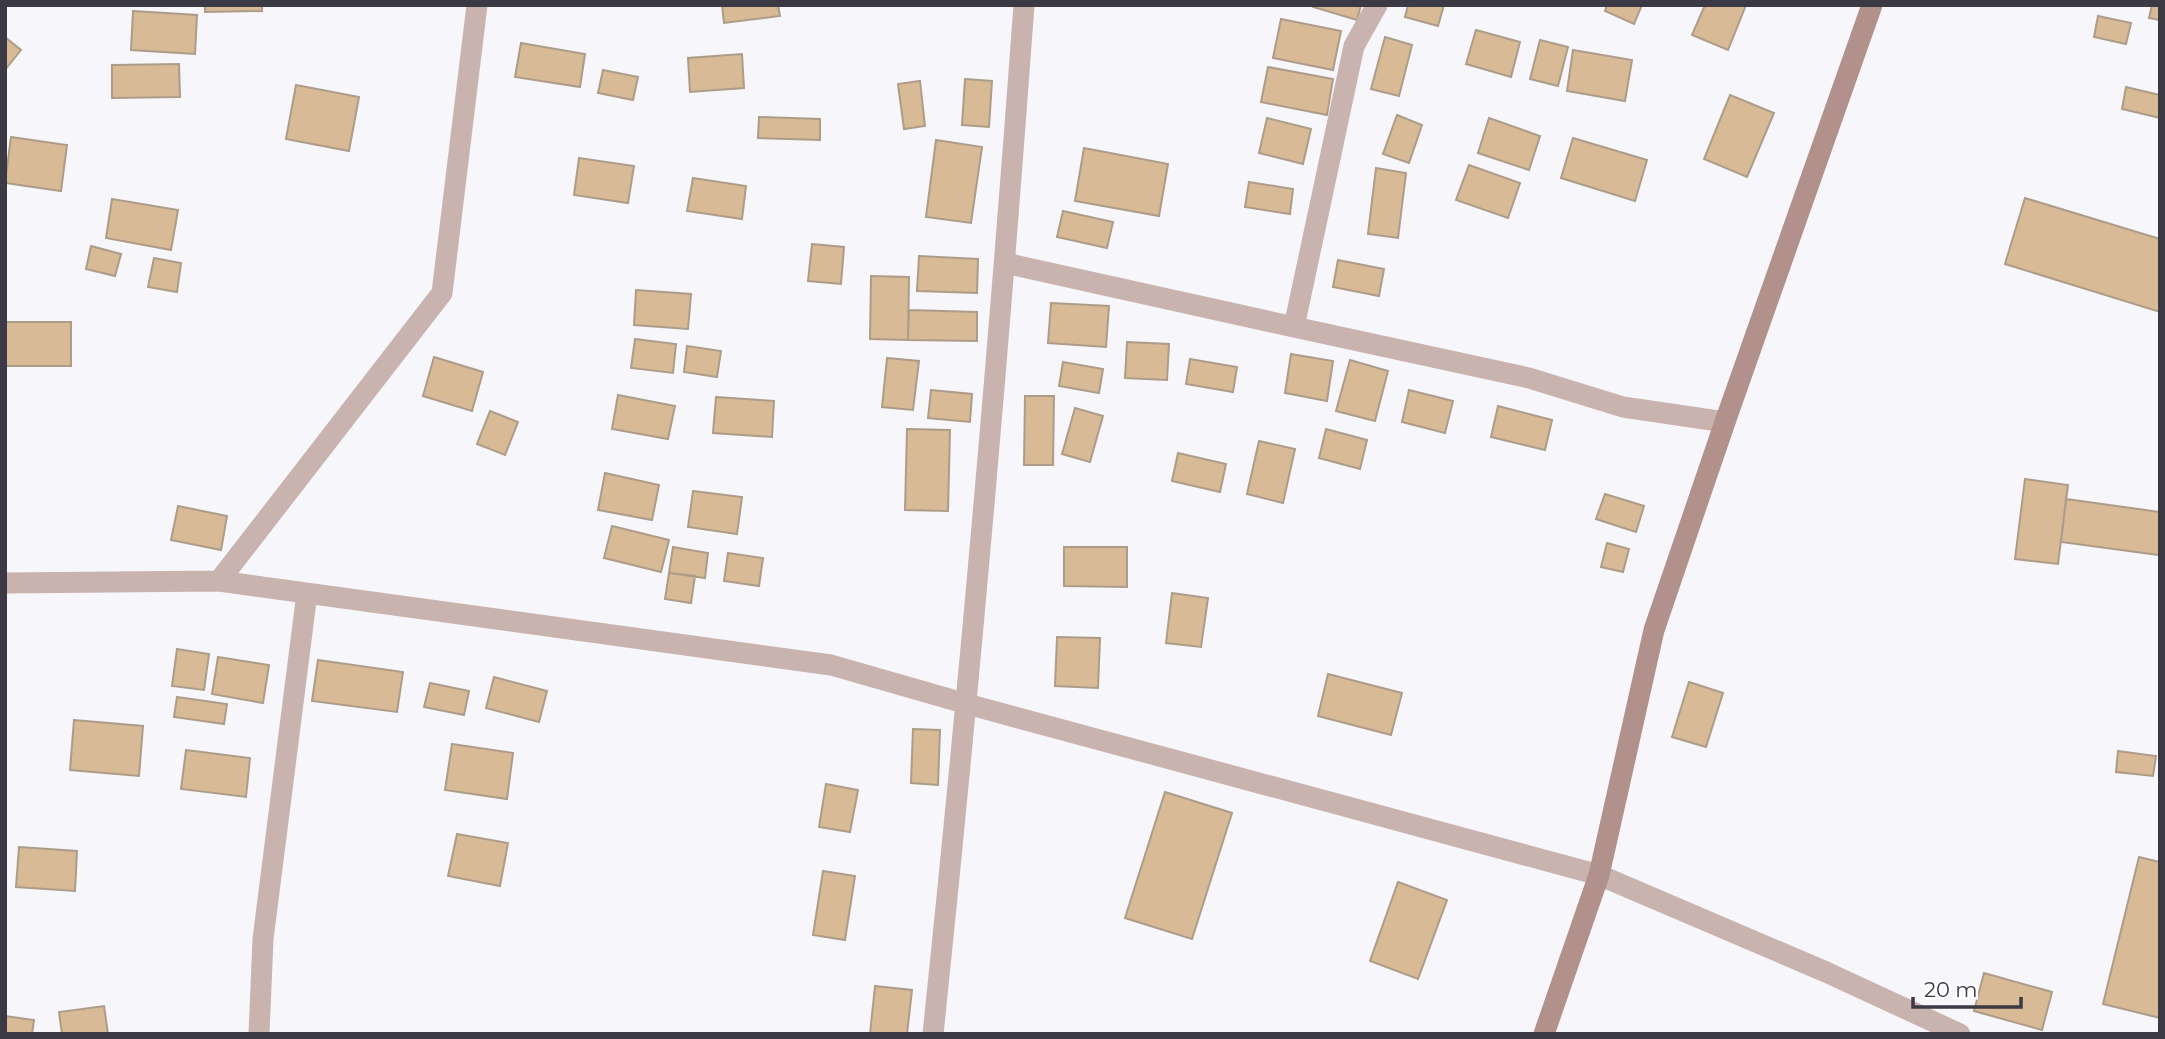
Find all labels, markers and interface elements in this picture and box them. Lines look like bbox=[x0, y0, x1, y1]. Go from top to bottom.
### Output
scale bar bbox=[1913, 965, 2022, 1009]
text: 20 m bbox=[1924, 977, 1978, 1002]

